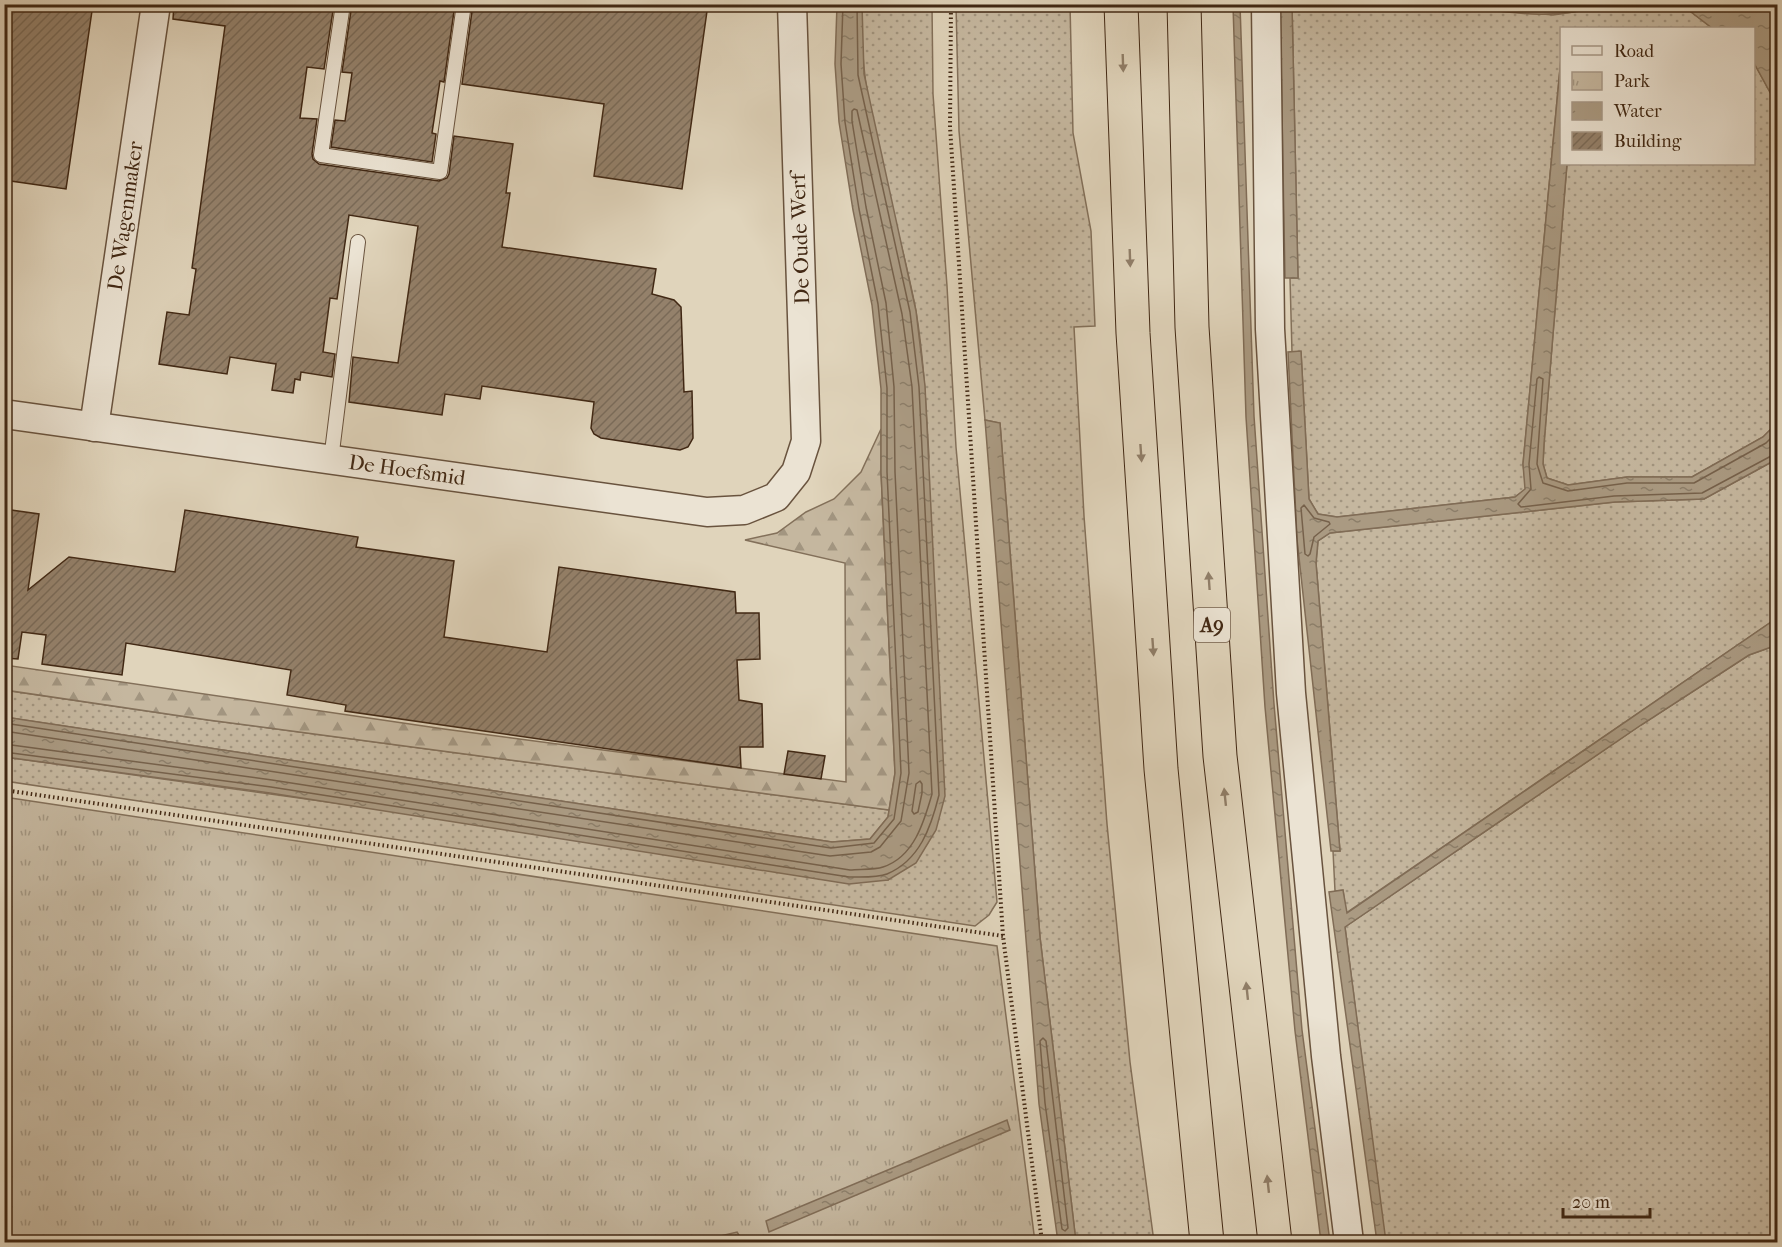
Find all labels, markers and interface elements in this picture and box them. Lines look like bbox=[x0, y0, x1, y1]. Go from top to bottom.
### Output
legend bbox=[1560, 27, 1755, 165]
text: Road bbox=[1614, 41, 1654, 62]
one-way arrow bbox=[1119, 53, 1128, 72]
text: Park bbox=[1614, 71, 1651, 92]
text: Water bbox=[1613, 101, 1662, 122]
text: Building bbox=[1614, 131, 1682, 152]
street label: De Wagenmaker bbox=[103, 140, 147, 292]
street label: De Oude Werf bbox=[786, 169, 814, 305]
one-way arrow bbox=[1126, 248, 1135, 267]
one-way arrow bbox=[1136, 443, 1146, 462]
street label: De Hoefsmid bbox=[347, 450, 468, 490]
one-way arrow bbox=[1204, 572, 1214, 591]
road number: A9 bbox=[1194, 608, 1230, 642]
one-way arrow bbox=[1149, 638, 1158, 657]
one-way arrow bbox=[1220, 787, 1230, 806]
one-way arrow bbox=[1242, 981, 1251, 1000]
one-way arrow bbox=[1263, 1175, 1273, 1194]
scale bar bbox=[1563, 1181, 1650, 1219]
text: 20 m bbox=[1572, 1192, 1610, 1213]

